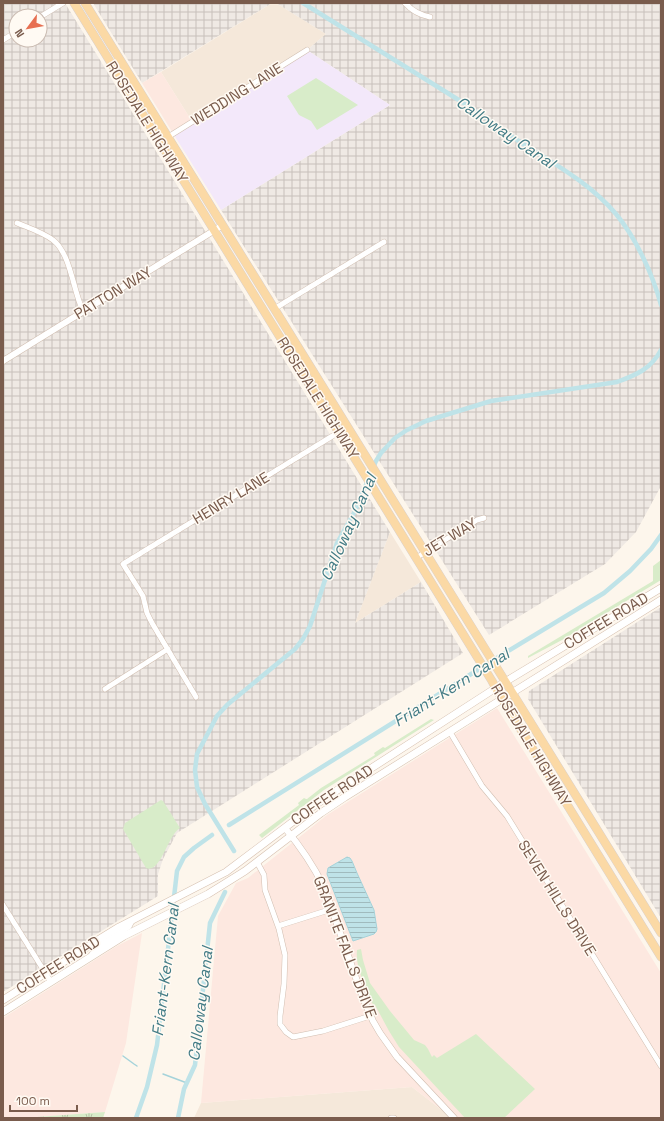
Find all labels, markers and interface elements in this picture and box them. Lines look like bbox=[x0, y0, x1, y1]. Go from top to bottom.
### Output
north arrow bbox=[8, 8, 48, 48]
text: N bbox=[12, 26, 27, 40]
street label: ROSEDALE HIGHWAY bbox=[102, 57, 193, 186]
street label: WEDDING LANE bbox=[187, 58, 286, 129]
water label: Calloway Canal bbox=[452, 92, 561, 174]
street label: PATTON WAY bbox=[70, 262, 155, 323]
street label: ROSEDALE HIGHWAY bbox=[273, 333, 364, 462]
street label: HENRY LANE bbox=[189, 467, 273, 528]
water label: Calloway Canal bbox=[315, 468, 382, 584]
street label: JET WAY bbox=[419, 513, 480, 560]
street label: COFFEE ROAD bbox=[560, 588, 652, 653]
water label: Friant-Kern Canal bbox=[389, 642, 515, 732]
street label: ROSEDALE HIGHWAY bbox=[487, 680, 576, 810]
street label: COFFEE ROAD bbox=[287, 760, 377, 829]
street label: SEVEN HILLS DRIVE bbox=[514, 836, 601, 959]
street label: GRANITE FALLS DRIVE bbox=[310, 873, 381, 1021]
water label: Friant-Kern Canal bbox=[147, 901, 184, 1037]
street label: COFFEE ROAD bbox=[12, 931, 103, 998]
water label: Calloway Canal bbox=[183, 944, 218, 1062]
scale bar bbox=[10, 1087, 77, 1113]
text: 100 m bbox=[16, 1093, 50, 1109]

